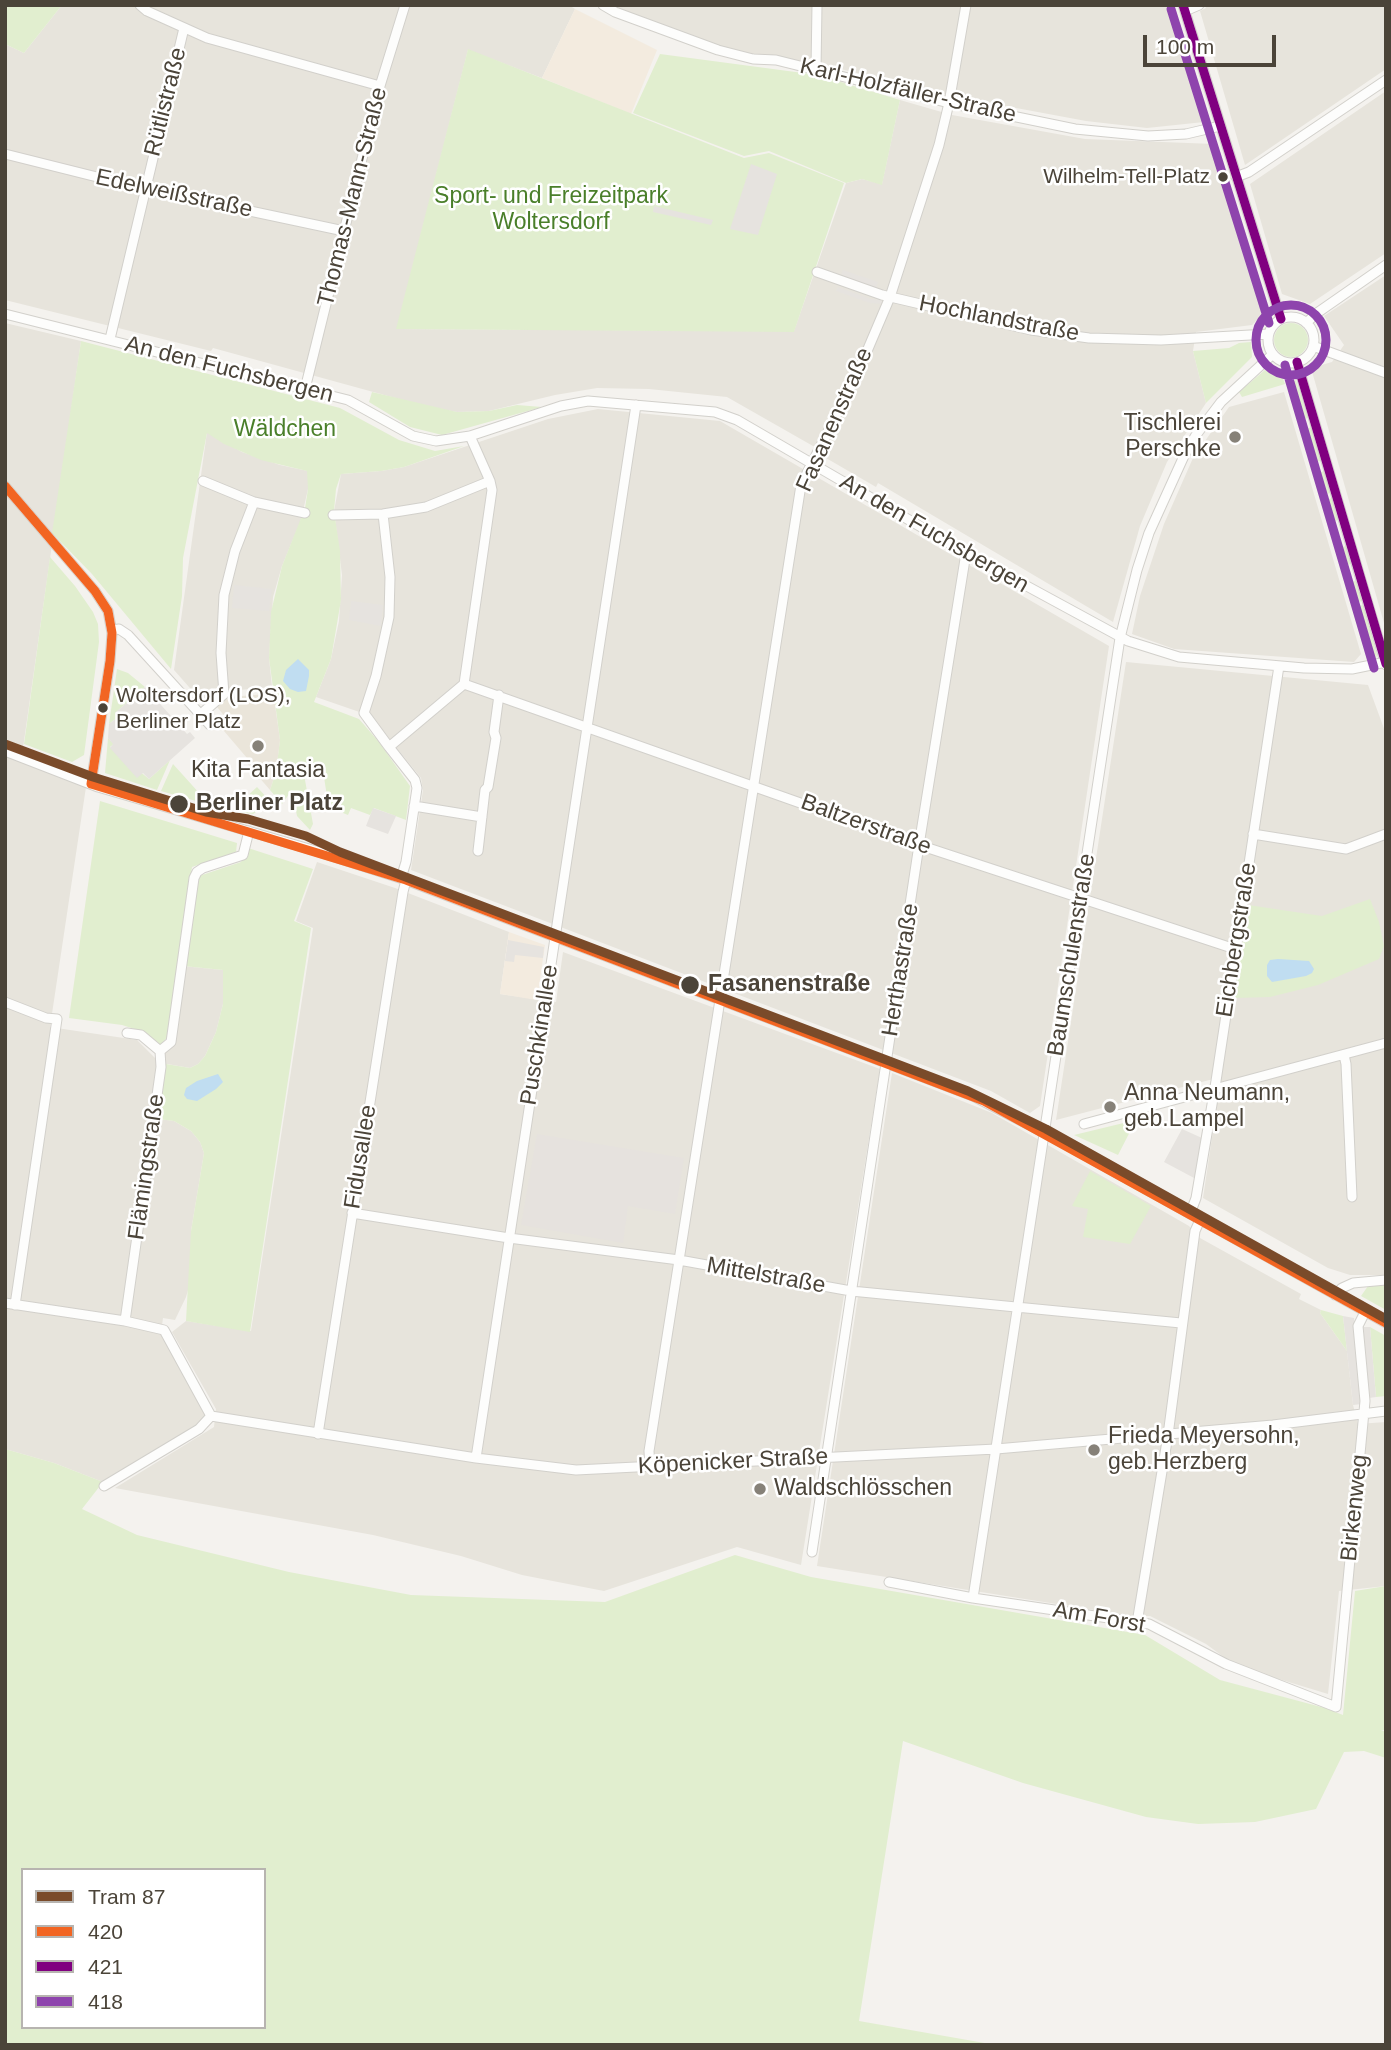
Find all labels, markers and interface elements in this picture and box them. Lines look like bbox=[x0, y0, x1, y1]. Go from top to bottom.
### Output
scale bar bbox=[1146, 21, 1279, 65]
text: 100 m bbox=[1156, 35, 1214, 58]
street label: Rütlistraße bbox=[139, 45, 193, 159]
street label: Karl-Holzfäller-Straße bbox=[797, 53, 1019, 129]
street label: Thomas-Mann-Straße bbox=[312, 85, 394, 309]
street label: Edelweißstraße bbox=[93, 164, 255, 224]
place label: Wilhelm-Tell-Platz bbox=[1043, 164, 1210, 190]
marker: Wilhelm-Tell-Platz bbox=[1216, 170, 1230, 184]
park label: Sport- und Freizeitpark Woltersdorf bbox=[434, 183, 668, 237]
street label: Hochlandstraße bbox=[917, 290, 1081, 348]
street label: An den Fuchsbergen bbox=[122, 331, 336, 409]
street label: Fasanenstraße bbox=[791, 344, 879, 496]
place label: Tischlerei Perschke bbox=[1123, 410, 1221, 464]
park label: Wäldchen bbox=[234, 416, 336, 444]
marker: Tischlerei Perschke bbox=[1227, 429, 1243, 445]
street label: An den Fuchsbergen bbox=[835, 469, 1033, 599]
place label: Woltersdorf (LOS), Berliner Platz bbox=[116, 683, 291, 733]
marker: Woltersdorf (LOS), Berliner Platz bbox=[96, 701, 110, 715]
marker: Kita Fantasia bbox=[250, 738, 266, 754]
place label: Kita Fantasia bbox=[191, 757, 325, 785]
street label: Baltzerstraße bbox=[797, 789, 935, 861]
place label: Berliner Platz bbox=[196, 790, 343, 818]
marker: Berliner Platz bbox=[168, 793, 190, 815]
street label: Baumschulenstraße bbox=[1042, 852, 1102, 1058]
street label: Eichbergstraße bbox=[1211, 861, 1263, 1019]
street label: Herthastraße bbox=[877, 902, 925, 1038]
street label: Puschkinallee bbox=[515, 963, 565, 1107]
place label: Fasanenstraße bbox=[708, 971, 870, 999]
marker: Fasanenstraße bbox=[679, 974, 701, 996]
place label: Anna Neumann, geb.Lampel bbox=[1124, 1080, 1290, 1134]
street label: Flämingstraße bbox=[123, 1092, 171, 1242]
marker: Anna Neumann, geb.Lampel bbox=[1102, 1099, 1118, 1115]
street label: Fidusallee bbox=[339, 1103, 383, 1211]
street label: Mittelstraße bbox=[704, 1252, 828, 1300]
place label: Frieda Meyersohn, geb.Herzberg bbox=[1108, 1423, 1300, 1477]
marker: Frieda Meyersohn, geb.Herzberg bbox=[1086, 1442, 1102, 1458]
street label: Köpenicker Straße bbox=[637, 1443, 829, 1481]
street label: Birkenweg bbox=[1336, 1453, 1374, 1563]
place label: Waldschlösschen bbox=[774, 1475, 952, 1503]
marker: Waldschlösschen bbox=[752, 1481, 768, 1497]
street label: Am Forst bbox=[1051, 1596, 1147, 1640]
legend bbox=[21, 1868, 266, 2029]
text: Tram 87 bbox=[88, 1885, 165, 1908]
text: 420 bbox=[88, 1920, 123, 1943]
text: 421 bbox=[88, 1955, 123, 1978]
text: 418 bbox=[88, 1990, 123, 2013]

